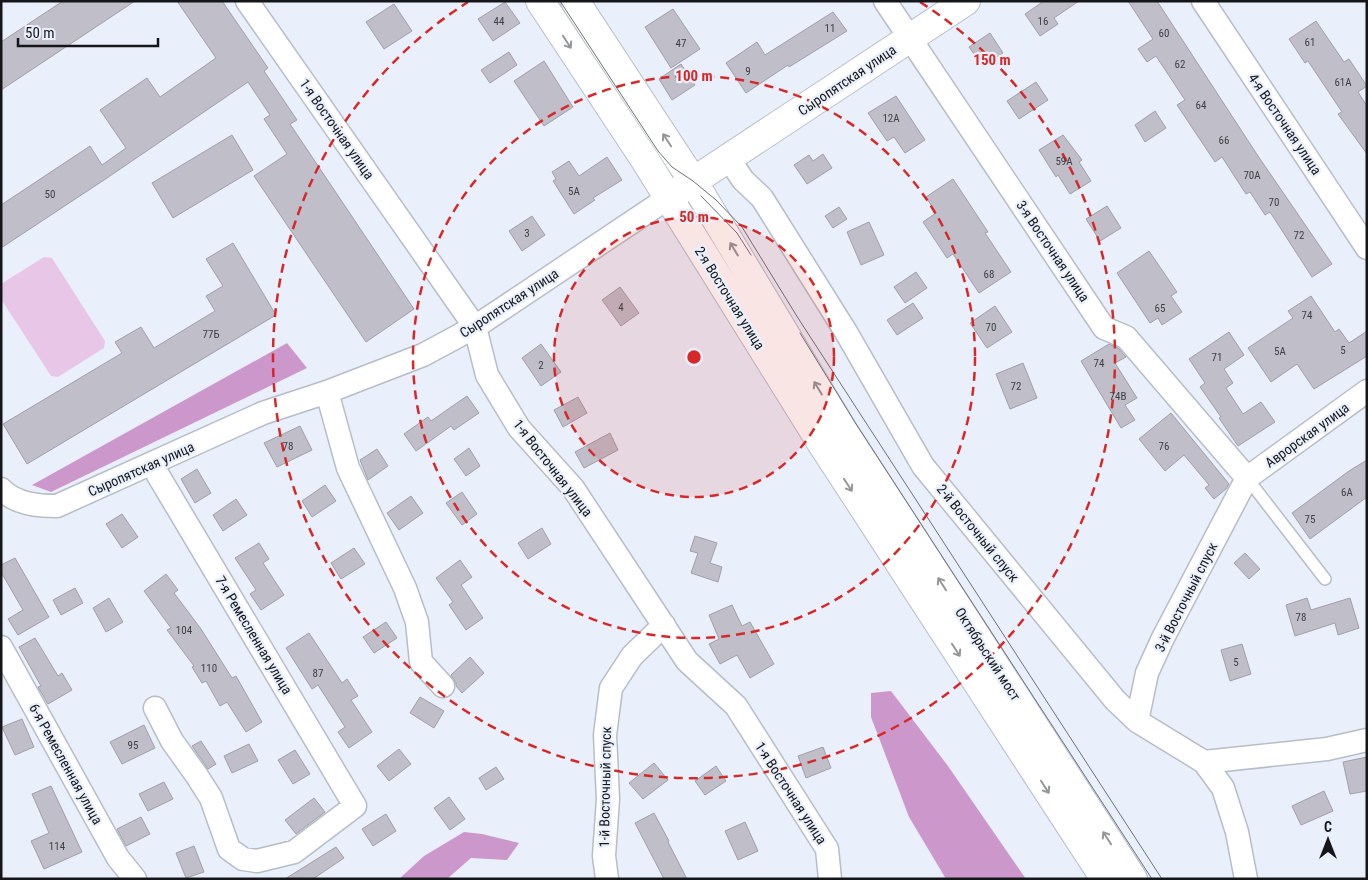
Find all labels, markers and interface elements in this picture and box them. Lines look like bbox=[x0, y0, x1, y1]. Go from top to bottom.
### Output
scale bar bbox=[18, 15, 158, 47]
house number: 44 bbox=[494, 15, 505, 28]
house number: 16 bbox=[1038, 15, 1048, 28]
house number: 11 bbox=[825, 22, 835, 35]
text: 50 m bbox=[25, 24, 55, 42]
house number: 60 bbox=[1159, 27, 1169, 40]
one-way arrow bbox=[562, 35, 572, 49]
house number: 61 bbox=[1305, 36, 1315, 49]
house number: 47 bbox=[676, 37, 686, 50]
street label: Сыропятская улица bbox=[795, 41, 899, 119]
text: 150 m bbox=[973, 51, 1011, 69]
house number: 62 bbox=[1175, 58, 1185, 71]
house number: 9 bbox=[745, 65, 751, 78]
text: 100 m bbox=[675, 67, 713, 85]
street label: 4-я Восточная улица bbox=[1245, 70, 1325, 178]
street label: 1-я Восточная улица bbox=[296, 76, 378, 182]
house number: 61А bbox=[1334, 76, 1352, 89]
house number: 64 bbox=[1196, 99, 1207, 112]
house number: 12А bbox=[882, 112, 900, 125]
one-way arrow bbox=[662, 134, 672, 148]
house number: 66 bbox=[1219, 134, 1229, 147]
house number: 59А bbox=[1055, 155, 1073, 168]
house number: 70А bbox=[1243, 169, 1261, 182]
house number: 5А bbox=[568, 185, 581, 198]
house number: 50 bbox=[45, 188, 55, 201]
house number: 70 bbox=[1269, 196, 1279, 209]
street label: 3-я Восточная улица bbox=[1013, 197, 1093, 305]
text: 50 m bbox=[679, 208, 709, 226]
house number: 3 bbox=[524, 227, 530, 240]
house number: 72 bbox=[1294, 229, 1304, 242]
one-way arrow bbox=[729, 242, 739, 256]
street label: 2-я Восточная улица bbox=[692, 243, 768, 353]
street label: Сыропятская улица bbox=[457, 265, 561, 341]
house number: 68 bbox=[984, 268, 994, 281]
house number: 4 bbox=[618, 301, 624, 314]
house number: 65 bbox=[1155, 302, 1165, 315]
house number: 74 bbox=[1302, 309, 1313, 322]
house number: 70 bbox=[986, 321, 996, 334]
house number: 77Б bbox=[203, 328, 219, 341]
house number: 5 bbox=[1340, 344, 1346, 357]
house number: 5А bbox=[1274, 345, 1287, 358]
centre of rings bbox=[685, 348, 703, 366]
house number: 71 bbox=[1212, 351, 1222, 364]
house number: 74 bbox=[1094, 357, 1105, 370]
house number: 2 bbox=[538, 359, 544, 372]
house number: 72 bbox=[1011, 380, 1021, 393]
one-way arrow bbox=[812, 381, 822, 395]
house number: 74В bbox=[1110, 390, 1126, 403]
street label: Аврорская улица bbox=[1262, 399, 1352, 471]
street label: 1-я Восточная улица bbox=[510, 416, 596, 520]
street label: Сыропятская улица bbox=[85, 438, 197, 500]
house number: 78 bbox=[283, 440, 293, 453]
house number: 76 bbox=[1159, 440, 1169, 453]
one-way arrow bbox=[843, 478, 853, 492]
street label: 2-й Восточный спуск bbox=[934, 481, 1022, 585]
house number: 6А bbox=[1341, 486, 1354, 499]
house number: 75 bbox=[1305, 513, 1315, 526]
street label: 3-й Восточный спуск bbox=[1151, 539, 1221, 654]
street label: 7-я Ремесленная улица bbox=[212, 573, 296, 697]
one-way arrow bbox=[937, 577, 947, 591]
street label: Октябрьский мост bbox=[952, 605, 1024, 703]
house number: 78 bbox=[1296, 611, 1306, 624]
house number: 104 bbox=[176, 624, 193, 637]
one-way arrow bbox=[951, 643, 961, 657]
house number: 5 bbox=[1233, 656, 1239, 669]
house number: 110 bbox=[201, 662, 217, 675]
house number: 87 bbox=[313, 667, 323, 680]
street label: 6-я Ремесленная улица bbox=[26, 701, 106, 827]
street label: 1-й Восточный спуск bbox=[596, 726, 614, 848]
house number: 95 bbox=[128, 739, 138, 752]
street label: 1-я Восточная улица bbox=[752, 739, 830, 847]
one-way arrow bbox=[1040, 779, 1050, 793]
north arrow bbox=[1303, 815, 1353, 865]
text: С bbox=[1324, 819, 1332, 835]
one-way arrow bbox=[1102, 831, 1112, 845]
house number: 114 bbox=[49, 840, 66, 853]

